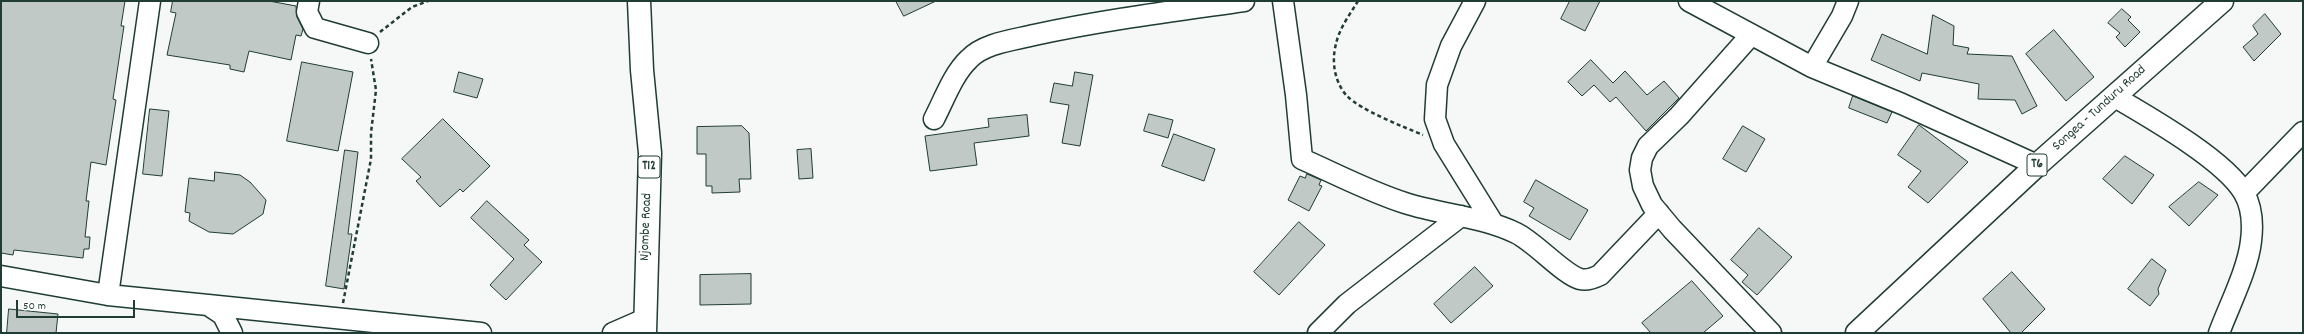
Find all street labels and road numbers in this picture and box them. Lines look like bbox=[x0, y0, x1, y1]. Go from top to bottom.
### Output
street label: Songea - Tunduru Road bbox=[2050, 63, 2150, 155]
road number: T6 bbox=[2027, 154, 2047, 176]
road number: T12 bbox=[638, 156, 660, 178]
street label: Njombe Road bbox=[637, 193, 657, 261]

